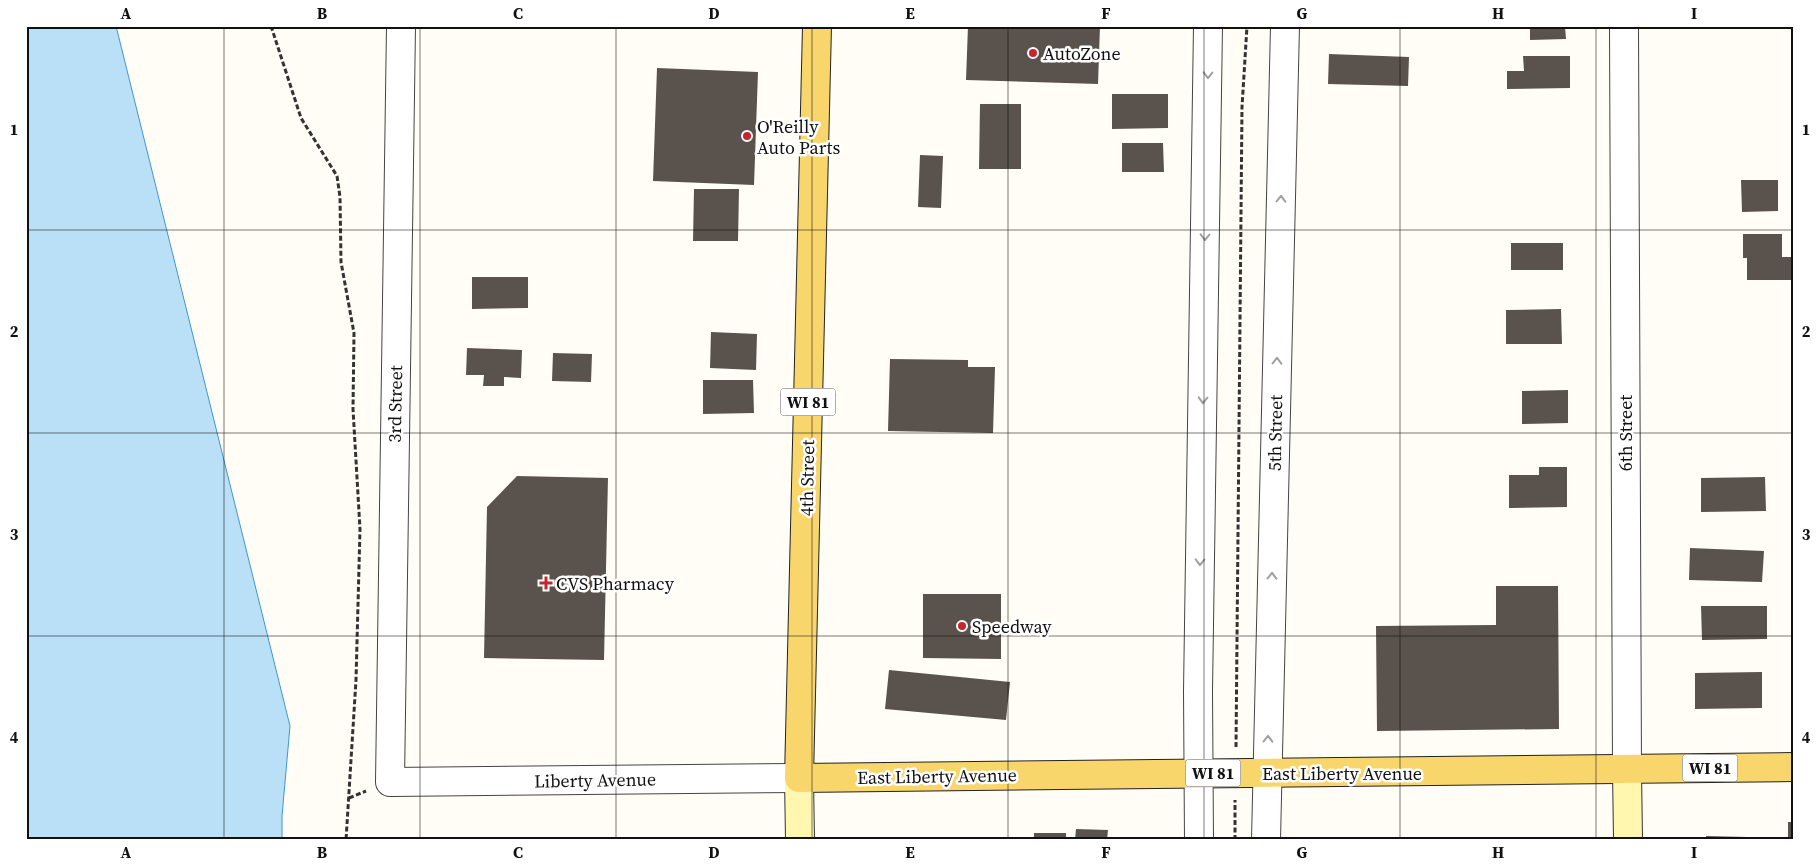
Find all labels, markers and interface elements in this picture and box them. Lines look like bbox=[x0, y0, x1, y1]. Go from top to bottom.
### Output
text: A bbox=[121, 2, 132, 24]
text: B bbox=[317, 2, 328, 24]
text: C bbox=[513, 2, 523, 24]
text: D bbox=[708, 2, 720, 24]
text: E bbox=[905, 2, 915, 24]
text: F bbox=[1101, 2, 1111, 24]
text: G bbox=[1297, 2, 1308, 24]
text: H bbox=[1492, 2, 1504, 24]
text: I bbox=[1691, 2, 1697, 24]
place label: AutoZone bbox=[1043, 41, 1121, 66]
marker: AutoZone bbox=[1027, 47, 1039, 59]
one-way arrow bbox=[1203, 72, 1213, 79]
place label: O'Reilly Auto Parts bbox=[757, 114, 840, 160]
text: 1 bbox=[10, 118, 18, 140]
text: 1 bbox=[1802, 118, 1810, 140]
marker: O'Reilly Auto Parts bbox=[741, 130, 753, 142]
one-way arrow bbox=[1275, 194, 1286, 202]
one-way arrow bbox=[1200, 234, 1210, 242]
text: 2 bbox=[10, 320, 19, 342]
text: 2 bbox=[1802, 320, 1811, 342]
one-way arrow bbox=[1271, 357, 1282, 365]
street label: 3rd Street bbox=[382, 365, 408, 443]
road number: WI 81 bbox=[780, 388, 836, 416]
street label: 5th Street bbox=[1262, 394, 1288, 471]
street label: 6th Street bbox=[1613, 395, 1638, 471]
one-way arrow bbox=[1198, 396, 1208, 404]
street label: 4th Street bbox=[794, 439, 820, 516]
text: 3 bbox=[10, 523, 19, 545]
text: 3 bbox=[1802, 523, 1811, 545]
one-way arrow bbox=[1195, 559, 1205, 567]
place label: CVS Pharmacy bbox=[556, 571, 675, 596]
one-way arrow bbox=[1266, 572, 1277, 580]
marker: CVS Pharmacy bbox=[540, 577, 552, 589]
place label: Speedway bbox=[972, 614, 1052, 639]
marker: Speedway bbox=[956, 620, 968, 632]
text: 4 bbox=[10, 726, 19, 748]
text: 4 bbox=[1802, 726, 1811, 748]
one-way arrow bbox=[1262, 734, 1273, 742]
road number: WI 81 bbox=[1682, 754, 1738, 781]
road number: WI 81 bbox=[1186, 760, 1240, 786]
street label: East Liberty Avenue bbox=[1262, 761, 1422, 786]
street label: East Liberty Avenue bbox=[857, 762, 1017, 790]
street label: Liberty Avenue bbox=[534, 766, 656, 794]
text: A bbox=[121, 841, 132, 863]
text: B bbox=[317, 841, 328, 863]
text: C bbox=[513, 841, 523, 863]
text: D bbox=[708, 841, 720, 863]
text: E bbox=[905, 841, 915, 863]
text: F bbox=[1101, 841, 1111, 863]
text: G bbox=[1297, 841, 1308, 863]
text: H bbox=[1492, 841, 1504, 863]
text: I bbox=[1691, 841, 1697, 863]

